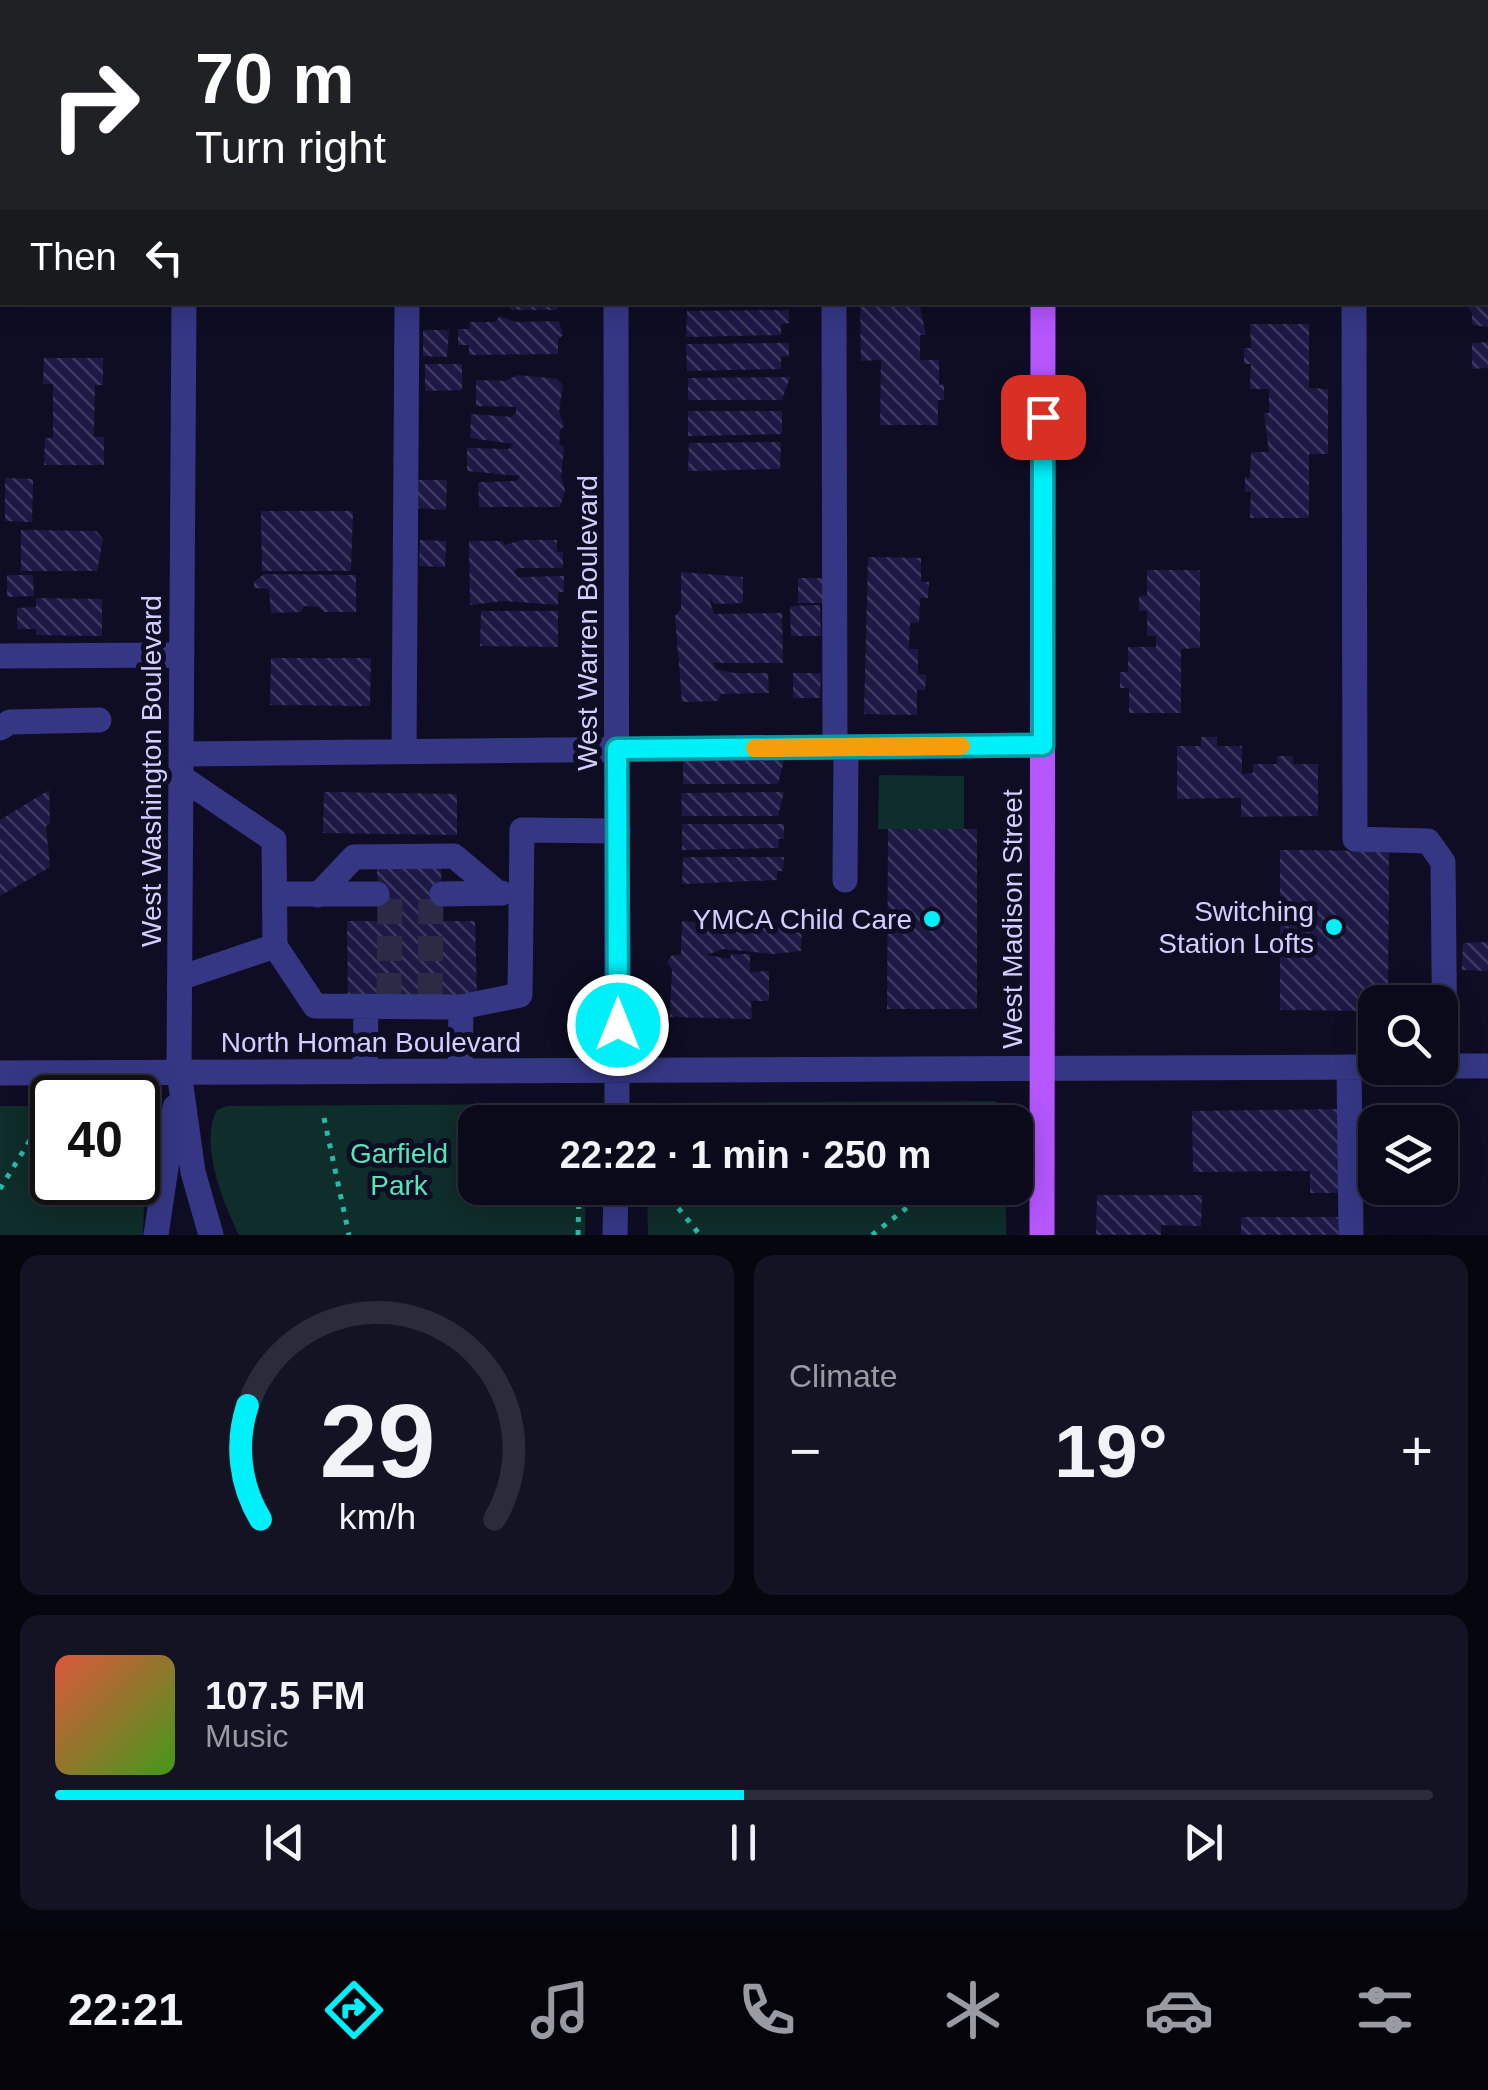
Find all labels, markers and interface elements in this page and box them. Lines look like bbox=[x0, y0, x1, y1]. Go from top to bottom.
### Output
icon: right bbox=[30, 40, 160, 170]
text: 70 m bbox=[195, 40, 355, 118]
text: Turn right bbox=[195, 122, 386, 173]
icon: left bbox=[137, 230, 192, 285]
text: Then bbox=[30, 236, 117, 278]
pin bbox=[1001, 375, 1086, 460]
icon: arrive bbox=[1016, 390, 1071, 445]
street label: West Warren Boulevard bbox=[572, 475, 603, 771]
street label: West Washington Boulevard bbox=[136, 595, 167, 947]
street label: West Madison Street bbox=[997, 789, 1028, 1049]
place label: Switching Station Lofts bbox=[1158, 896, 1314, 959]
place label: YMCA Child Care bbox=[693, 904, 912, 935]
marker: YMCA Child Care bbox=[921, 908, 943, 930]
marker: Switching Station Lofts bbox=[1323, 916, 1345, 938]
position arrow bbox=[566, 973, 670, 1077]
map controls bbox=[1358, 985, 1458, 1205]
button: search bbox=[1358, 985, 1458, 1085]
street label: North Homan Boulevard bbox=[221, 1027, 521, 1058]
speed limit sign: 40 bbox=[30, 1075, 160, 1205]
button: layers bbox=[1358, 1105, 1458, 1205]
text: 22:22 · 1 min · 250 m bbox=[560, 1134, 931, 1176]
park label: Garfield Park bbox=[350, 1138, 448, 1201]
text: Climate bbox=[789, 1358, 897, 1394]
text: 29 bbox=[319, 1383, 435, 1499]
text: 19° bbox=[1054, 1409, 1168, 1493]
text: − bbox=[789, 1420, 821, 1482]
text: + bbox=[1401, 1420, 1433, 1482]
text: km/h bbox=[338, 1497, 416, 1537]
text: 107.5 FM bbox=[205, 1675, 366, 1717]
text: Music bbox=[205, 1718, 289, 1754]
icon: previous bbox=[257, 1815, 312, 1870]
icon: pause bbox=[716, 1815, 771, 1870]
icon: next bbox=[1176, 1815, 1231, 1870]
icon: directions bbox=[319, 1975, 389, 2045]
icon: music bbox=[525, 1975, 595, 2045]
icon: phone bbox=[732, 1975, 802, 2045]
icon: climate bbox=[938, 1975, 1008, 2045]
icon: car bbox=[1144, 1975, 1214, 2045]
icon: filters bbox=[1350, 1975, 1420, 2045]
text: 22:21 bbox=[68, 1984, 183, 2035]

